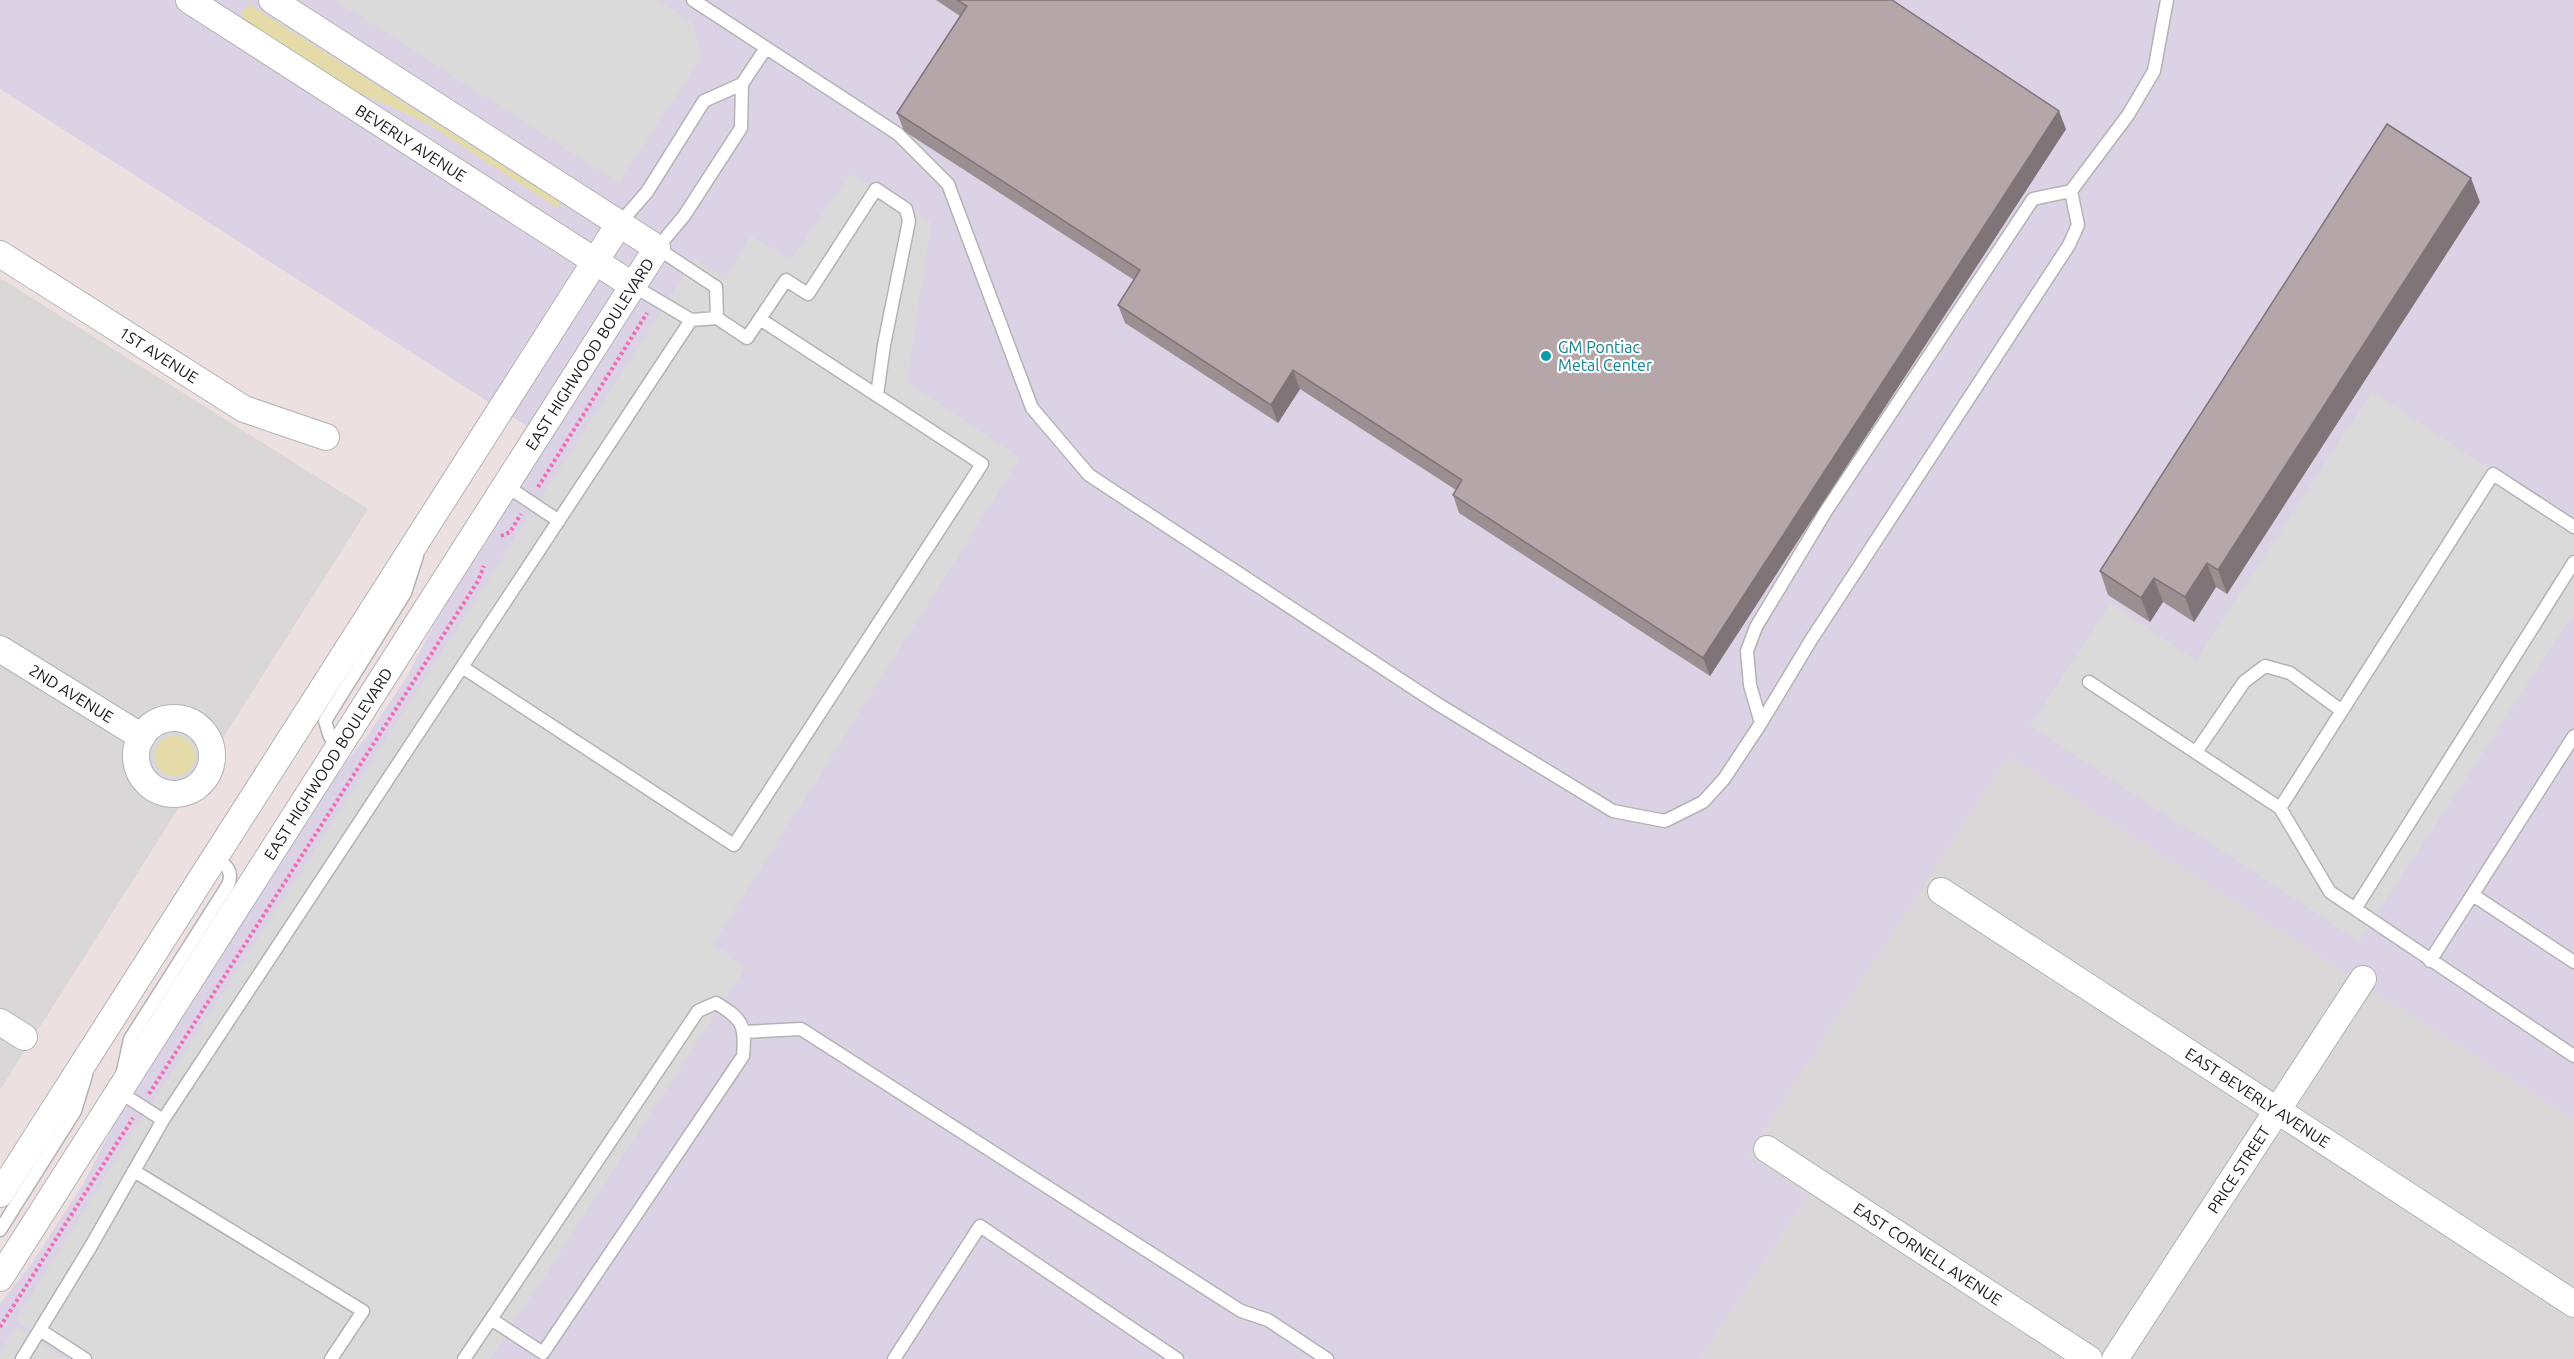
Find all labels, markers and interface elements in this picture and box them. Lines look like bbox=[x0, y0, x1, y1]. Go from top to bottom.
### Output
street label: BEVERLY AVENUE bbox=[352, 101, 470, 185]
street label: EAST HIGHWOOD BOULEVARD bbox=[522, 255, 657, 453]
street label: 1ST AVENUE bbox=[116, 323, 202, 387]
place label: GM Pontiac Metal Center bbox=[1558, 338, 1652, 374]
marker: GM Pontiac Metal Center bbox=[1539, 349, 1553, 363]
street label: 2ND AVENUE bbox=[26, 660, 117, 726]
street label: EAST HIGHWOOD BOULEVARD bbox=[260, 664, 396, 863]
street label: EAST BEVERLY AVENUE bbox=[2182, 1044, 2333, 1151]
street label: PRICE STREET bbox=[2204, 1123, 2274, 1217]
street label: EAST CORNELL AVENUE bbox=[1850, 1199, 2005, 1309]

